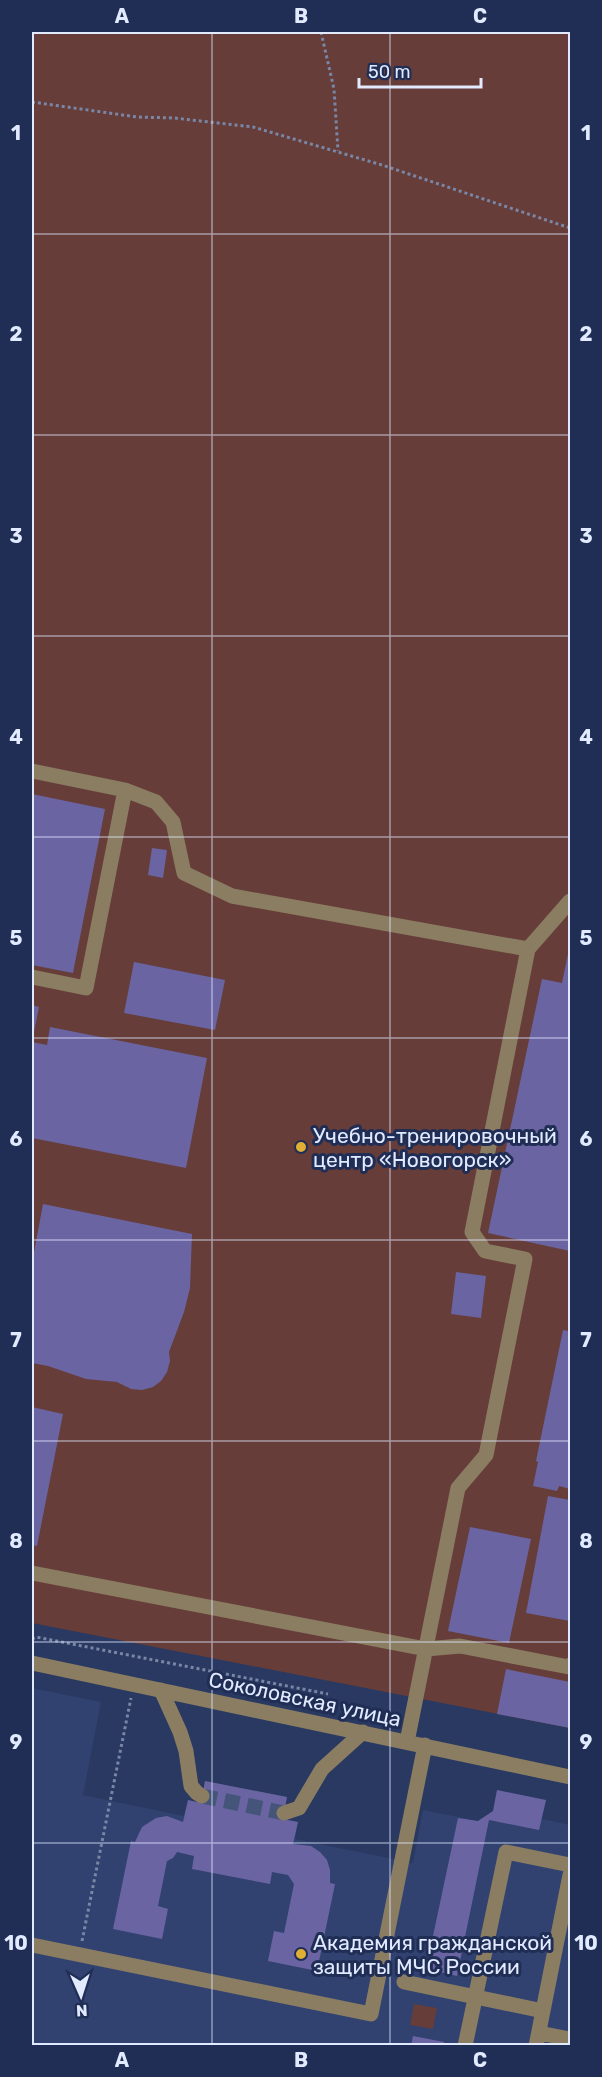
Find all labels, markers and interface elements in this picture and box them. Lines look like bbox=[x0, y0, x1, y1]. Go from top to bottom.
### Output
text: A bbox=[115, 4, 130, 28]
text: B bbox=[294, 4, 308, 28]
text: C bbox=[473, 4, 487, 28]
scale bar bbox=[359, 51, 480, 89]
text: 50 m bbox=[368, 61, 411, 83]
text: 1 bbox=[11, 121, 21, 145]
text: 1 bbox=[581, 121, 591, 145]
text: 2 bbox=[10, 322, 23, 346]
text: 2 bbox=[580, 322, 593, 346]
text: 3 bbox=[9, 524, 23, 548]
text: 3 bbox=[579, 524, 593, 548]
text: 4 bbox=[9, 725, 23, 749]
text: 4 bbox=[579, 725, 593, 749]
text: 5 bbox=[10, 926, 23, 950]
text: 5 bbox=[580, 926, 593, 950]
place label: Учебно-тренировочный центр «Новогорск» bbox=[313, 1123, 557, 1172]
text: 6 bbox=[9, 1127, 23, 1151]
text: 6 bbox=[579, 1127, 593, 1151]
marker: Учебно-тренировочный центр «Новогорск» bbox=[294, 1140, 308, 1154]
text: 7 bbox=[10, 1328, 22, 1352]
text: 7 bbox=[580, 1328, 592, 1352]
text: 8 bbox=[9, 1529, 23, 1553]
text: 8 bbox=[579, 1529, 593, 1553]
street label: Соколовская улица bbox=[206, 1666, 404, 1732]
text: 9 bbox=[10, 1730, 23, 1754]
text: 9 bbox=[580, 1730, 593, 1754]
place label: Академия гражданской защиты МЧС России bbox=[313, 1930, 552, 1979]
text: 10 bbox=[4, 1931, 28, 1955]
text: 10 bbox=[574, 1931, 598, 1955]
marker: Академия гражданской защиты МЧС России bbox=[294, 1947, 308, 1961]
north arrow bbox=[51, 1966, 111, 2026]
text: N bbox=[76, 2001, 88, 2020]
text: A bbox=[115, 2048, 130, 2072]
text: B bbox=[294, 2048, 308, 2072]
text: C bbox=[473, 2048, 487, 2072]

